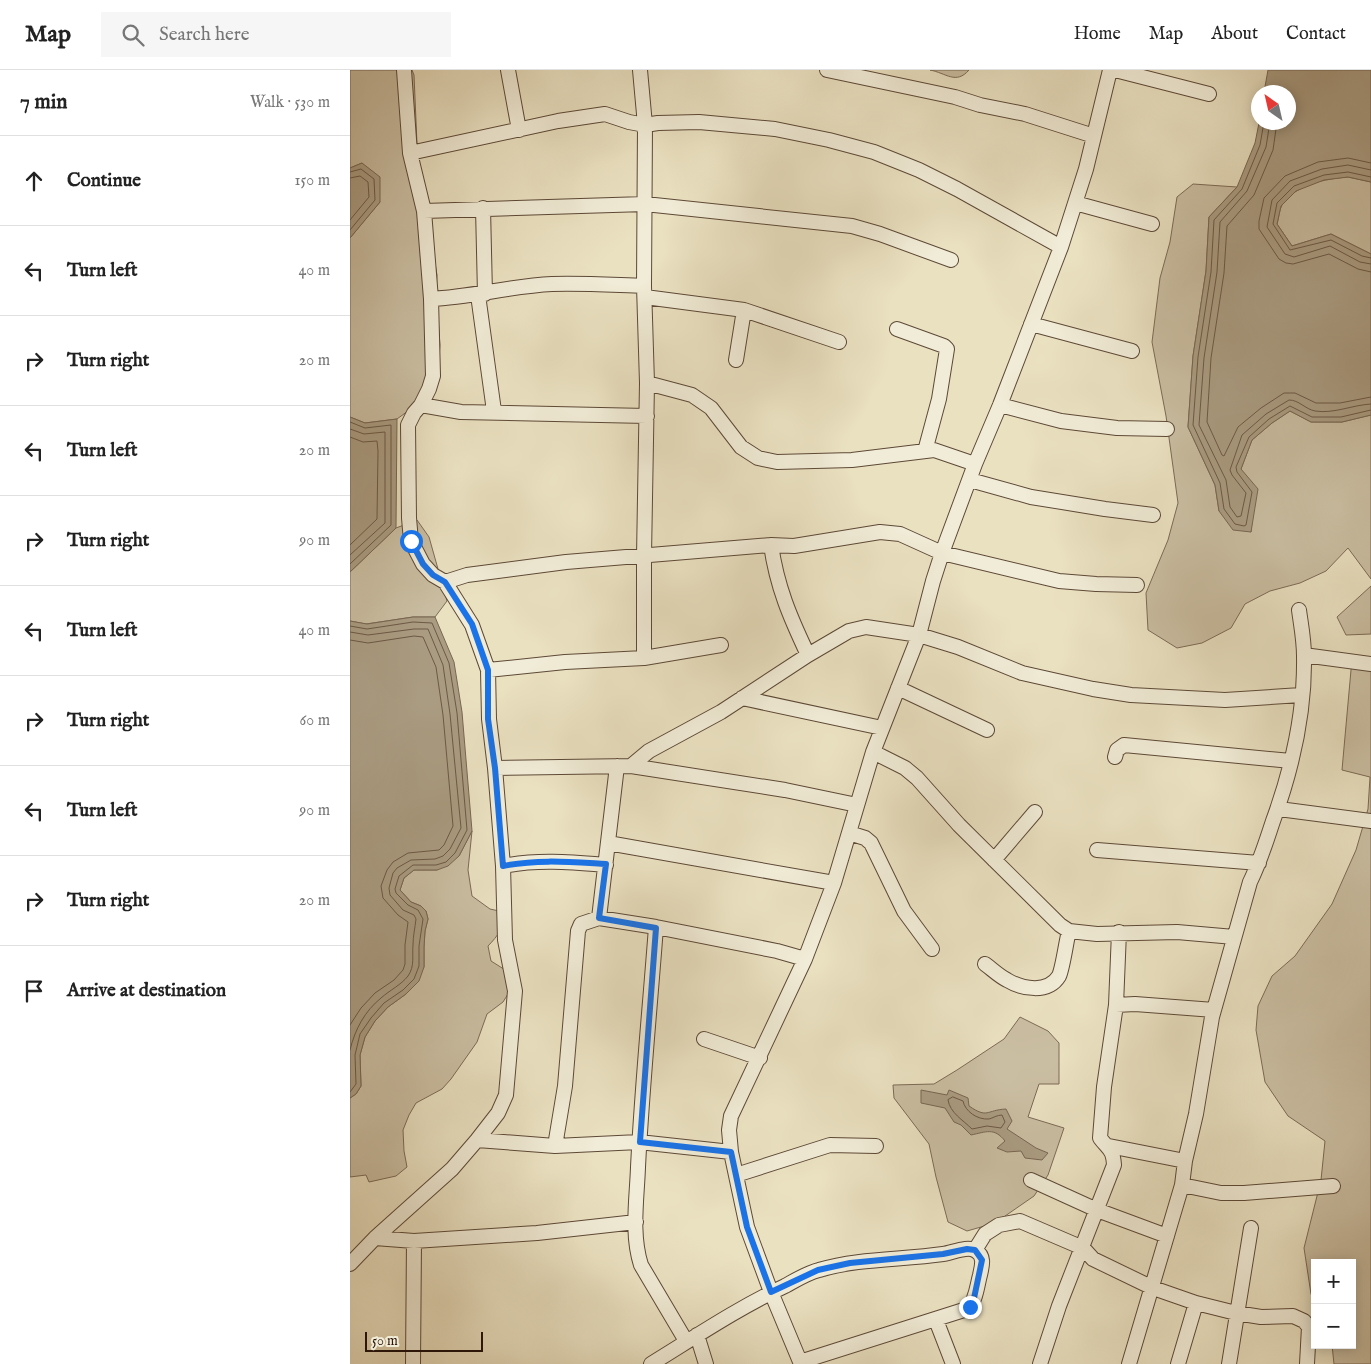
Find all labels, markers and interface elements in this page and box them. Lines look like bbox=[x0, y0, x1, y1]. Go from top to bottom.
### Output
search box bbox=[101, 12, 451, 57]
text: Map bbox=[25, 19, 71, 50]
icon: search bbox=[119, 21, 147, 49]
text: Search here bbox=[159, 23, 250, 47]
text: Home bbox=[1074, 23, 1121, 46]
text: Map bbox=[1149, 23, 1183, 46]
text: About bbox=[1211, 23, 1258, 46]
text: Contact bbox=[1286, 23, 1346, 46]
north arrow bbox=[1251, 85, 1296, 130]
text: 7 min bbox=[20, 89, 67, 116]
text: Walk · 530 m bbox=[250, 93, 330, 113]
icon: ahead bbox=[20, 167, 48, 195]
text: Continue bbox=[67, 169, 141, 193]
text: 150 m bbox=[295, 171, 330, 191]
icon: left bbox=[20, 257, 48, 285]
text: Turn left bbox=[67, 259, 138, 283]
text: 40 m bbox=[298, 261, 330, 281]
icon: right bbox=[20, 347, 48, 375]
text: Turn right bbox=[67, 349, 149, 373]
text: 20 m bbox=[299, 351, 330, 371]
icon: left bbox=[20, 437, 48, 465]
text: Turn left bbox=[67, 439, 138, 463]
text: 20 m bbox=[299, 441, 330, 461]
icon: right bbox=[20, 527, 48, 555]
text: Turn right bbox=[67, 529, 149, 553]
route start bbox=[400, 530, 423, 553]
text: 90 m bbox=[299, 531, 330, 551]
icon: left bbox=[20, 617, 48, 645]
text: Turn left bbox=[67, 619, 138, 643]
text: 40 m bbox=[298, 621, 330, 641]
icon: right bbox=[20, 707, 48, 735]
text: Turn right bbox=[67, 709, 149, 733]
text: 60 m bbox=[300, 711, 330, 731]
icon: left bbox=[20, 797, 48, 825]
text: Turn left bbox=[67, 799, 138, 823]
text: 90 m bbox=[299, 801, 330, 821]
icon: right bbox=[20, 887, 48, 915]
text: Turn right bbox=[67, 889, 149, 913]
text: 20 m bbox=[299, 891, 330, 911]
icon: arrive bbox=[20, 977, 48, 1005]
text: Arrive at destination bbox=[67, 979, 226, 1003]
map controls bbox=[1311, 1259, 1356, 1349]
button: + bbox=[1311, 1259, 1356, 1304]
route end bbox=[959, 1296, 982, 1319]
button: − bbox=[1311, 1304, 1356, 1349]
scale bar bbox=[365, 1329, 482, 1352]
text: 50 m bbox=[372, 1332, 398, 1350]

